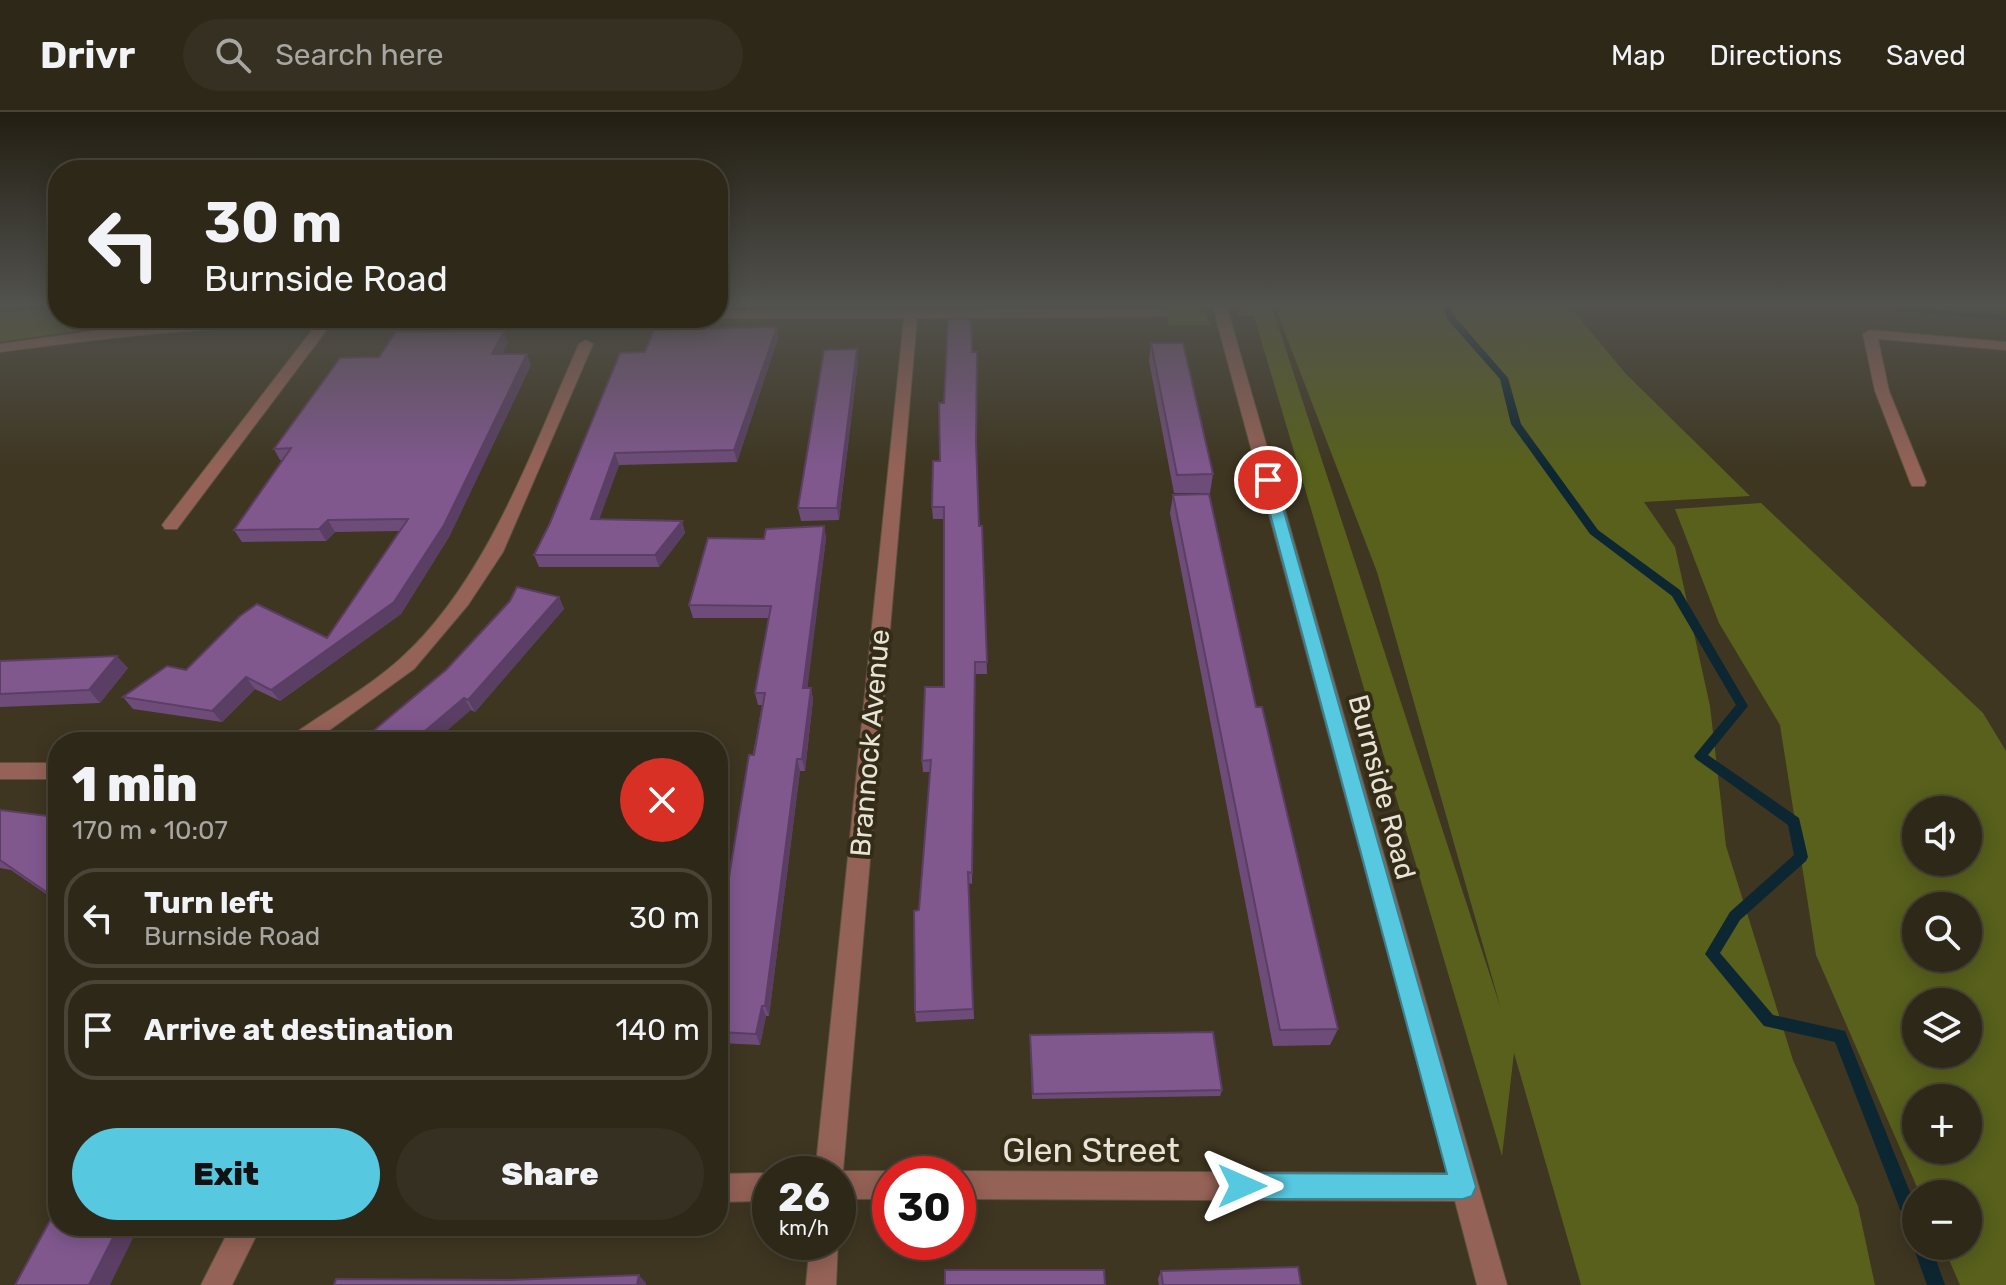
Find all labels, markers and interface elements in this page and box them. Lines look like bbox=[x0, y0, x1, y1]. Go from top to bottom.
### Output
search box bbox=[183, 19, 743, 91]
text: Drivr bbox=[40, 32, 135, 78]
icon: search bbox=[211, 33, 255, 77]
text: Search here bbox=[275, 37, 444, 73]
text: Map bbox=[1611, 39, 1665, 72]
text: Directions bbox=[1709, 39, 1842, 72]
text: Saved bbox=[1886, 39, 1966, 72]
text: 30 m bbox=[204, 190, 342, 256]
icon: left bbox=[72, 192, 176, 296]
text: Burnside Road bbox=[204, 257, 448, 300]
pin bbox=[1234, 446, 1302, 514]
icon: arrive bbox=[1246, 458, 1290, 502]
street label: Brannock Avenue bbox=[844, 628, 896, 858]
street label: Burnside Road bbox=[1342, 691, 1422, 883]
text: 1 min bbox=[72, 756, 198, 813]
button: close bbox=[620, 758, 704, 842]
map controls bbox=[1902, 796, 1982, 1260]
button: sound bbox=[1902, 796, 1982, 876]
text: 170 m · 10:07 bbox=[72, 815, 228, 846]
text: Turn left bbox=[144, 885, 274, 921]
button: search bbox=[1902, 892, 1982, 972]
icon: left bbox=[76, 896, 120, 940]
text: 30 m bbox=[629, 900, 700, 936]
text: Burnside Road bbox=[144, 921, 320, 952]
button: layers bbox=[1902, 988, 1982, 1068]
icon: arrive bbox=[76, 1008, 120, 1052]
text: Arrive at destination bbox=[144, 1012, 454, 1048]
text: 140 m bbox=[615, 1012, 700, 1048]
button: + bbox=[1902, 1084, 1982, 1164]
button: Exit bbox=[72, 1128, 380, 1220]
button: Share bbox=[396, 1128, 704, 1220]
street label: Glen Street bbox=[1002, 1130, 1180, 1171]
position arrow bbox=[1200, 1144, 1284, 1228]
speed limit sign: 30 bbox=[872, 1156, 976, 1260]
text: 26 bbox=[778, 1174, 830, 1221]
button: − bbox=[1902, 1180, 1982, 1260]
text: km/h bbox=[779, 1216, 829, 1240]

